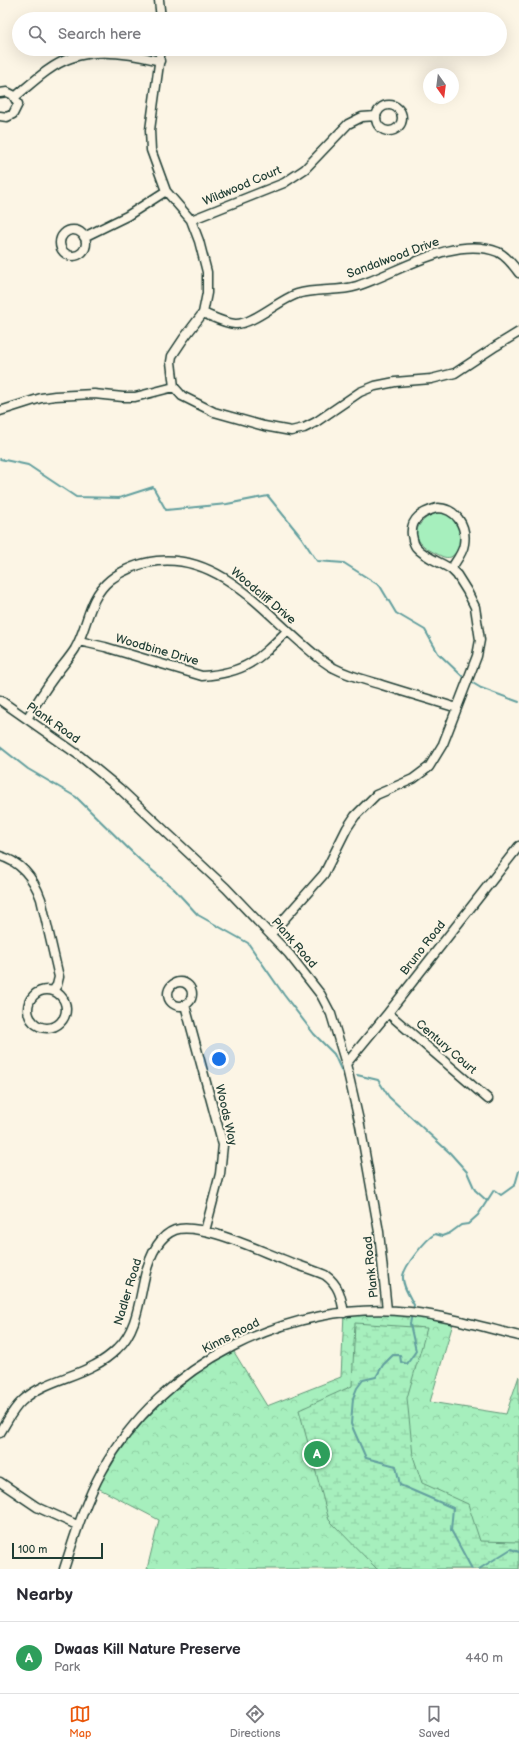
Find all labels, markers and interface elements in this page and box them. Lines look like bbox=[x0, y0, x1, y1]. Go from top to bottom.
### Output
search box bbox=[12, 12, 507, 56]
icon: search bbox=[26, 23, 48, 45]
text: Search here bbox=[58, 25, 141, 44]
north arrow bbox=[423, 68, 459, 104]
street label: Wildwood Court bbox=[200, 163, 284, 209]
street label: Sandalwood Drive bbox=[345, 234, 441, 282]
street label: Woodcliff Drive bbox=[227, 564, 299, 628]
street label: Woodbine Drive bbox=[114, 631, 200, 669]
street label: Plank Road bbox=[23, 699, 83, 747]
street label: Plank Road bbox=[268, 915, 320, 971]
street label: Bruno Road bbox=[397, 918, 449, 978]
street label: Century Court bbox=[413, 1017, 480, 1078]
your location bbox=[209, 1049, 229, 1069]
street label: Woods Way bbox=[212, 1083, 240, 1147]
street label: Plank Road bbox=[360, 1235, 382, 1299]
street label: Nadler Road bbox=[111, 1257, 145, 1327]
street label: Kinns Road bbox=[200, 1315, 262, 1357]
pin: A bbox=[304, 1439, 330, 1469]
scale bar bbox=[12, 1541, 103, 1560]
text: 100 m bbox=[18, 1543, 47, 1556]
text: Nearby bbox=[16, 1585, 73, 1605]
text: Dwaas Kill Nature Preserve bbox=[54, 1640, 241, 1659]
text: A bbox=[25, 1650, 33, 1666]
text: 440 m bbox=[465, 1650, 503, 1666]
text: Park bbox=[54, 1659, 80, 1675]
tab: Map bbox=[69, 1703, 91, 1740]
tab: Directions bbox=[230, 1703, 280, 1740]
tab: Saved bbox=[419, 1703, 450, 1740]

